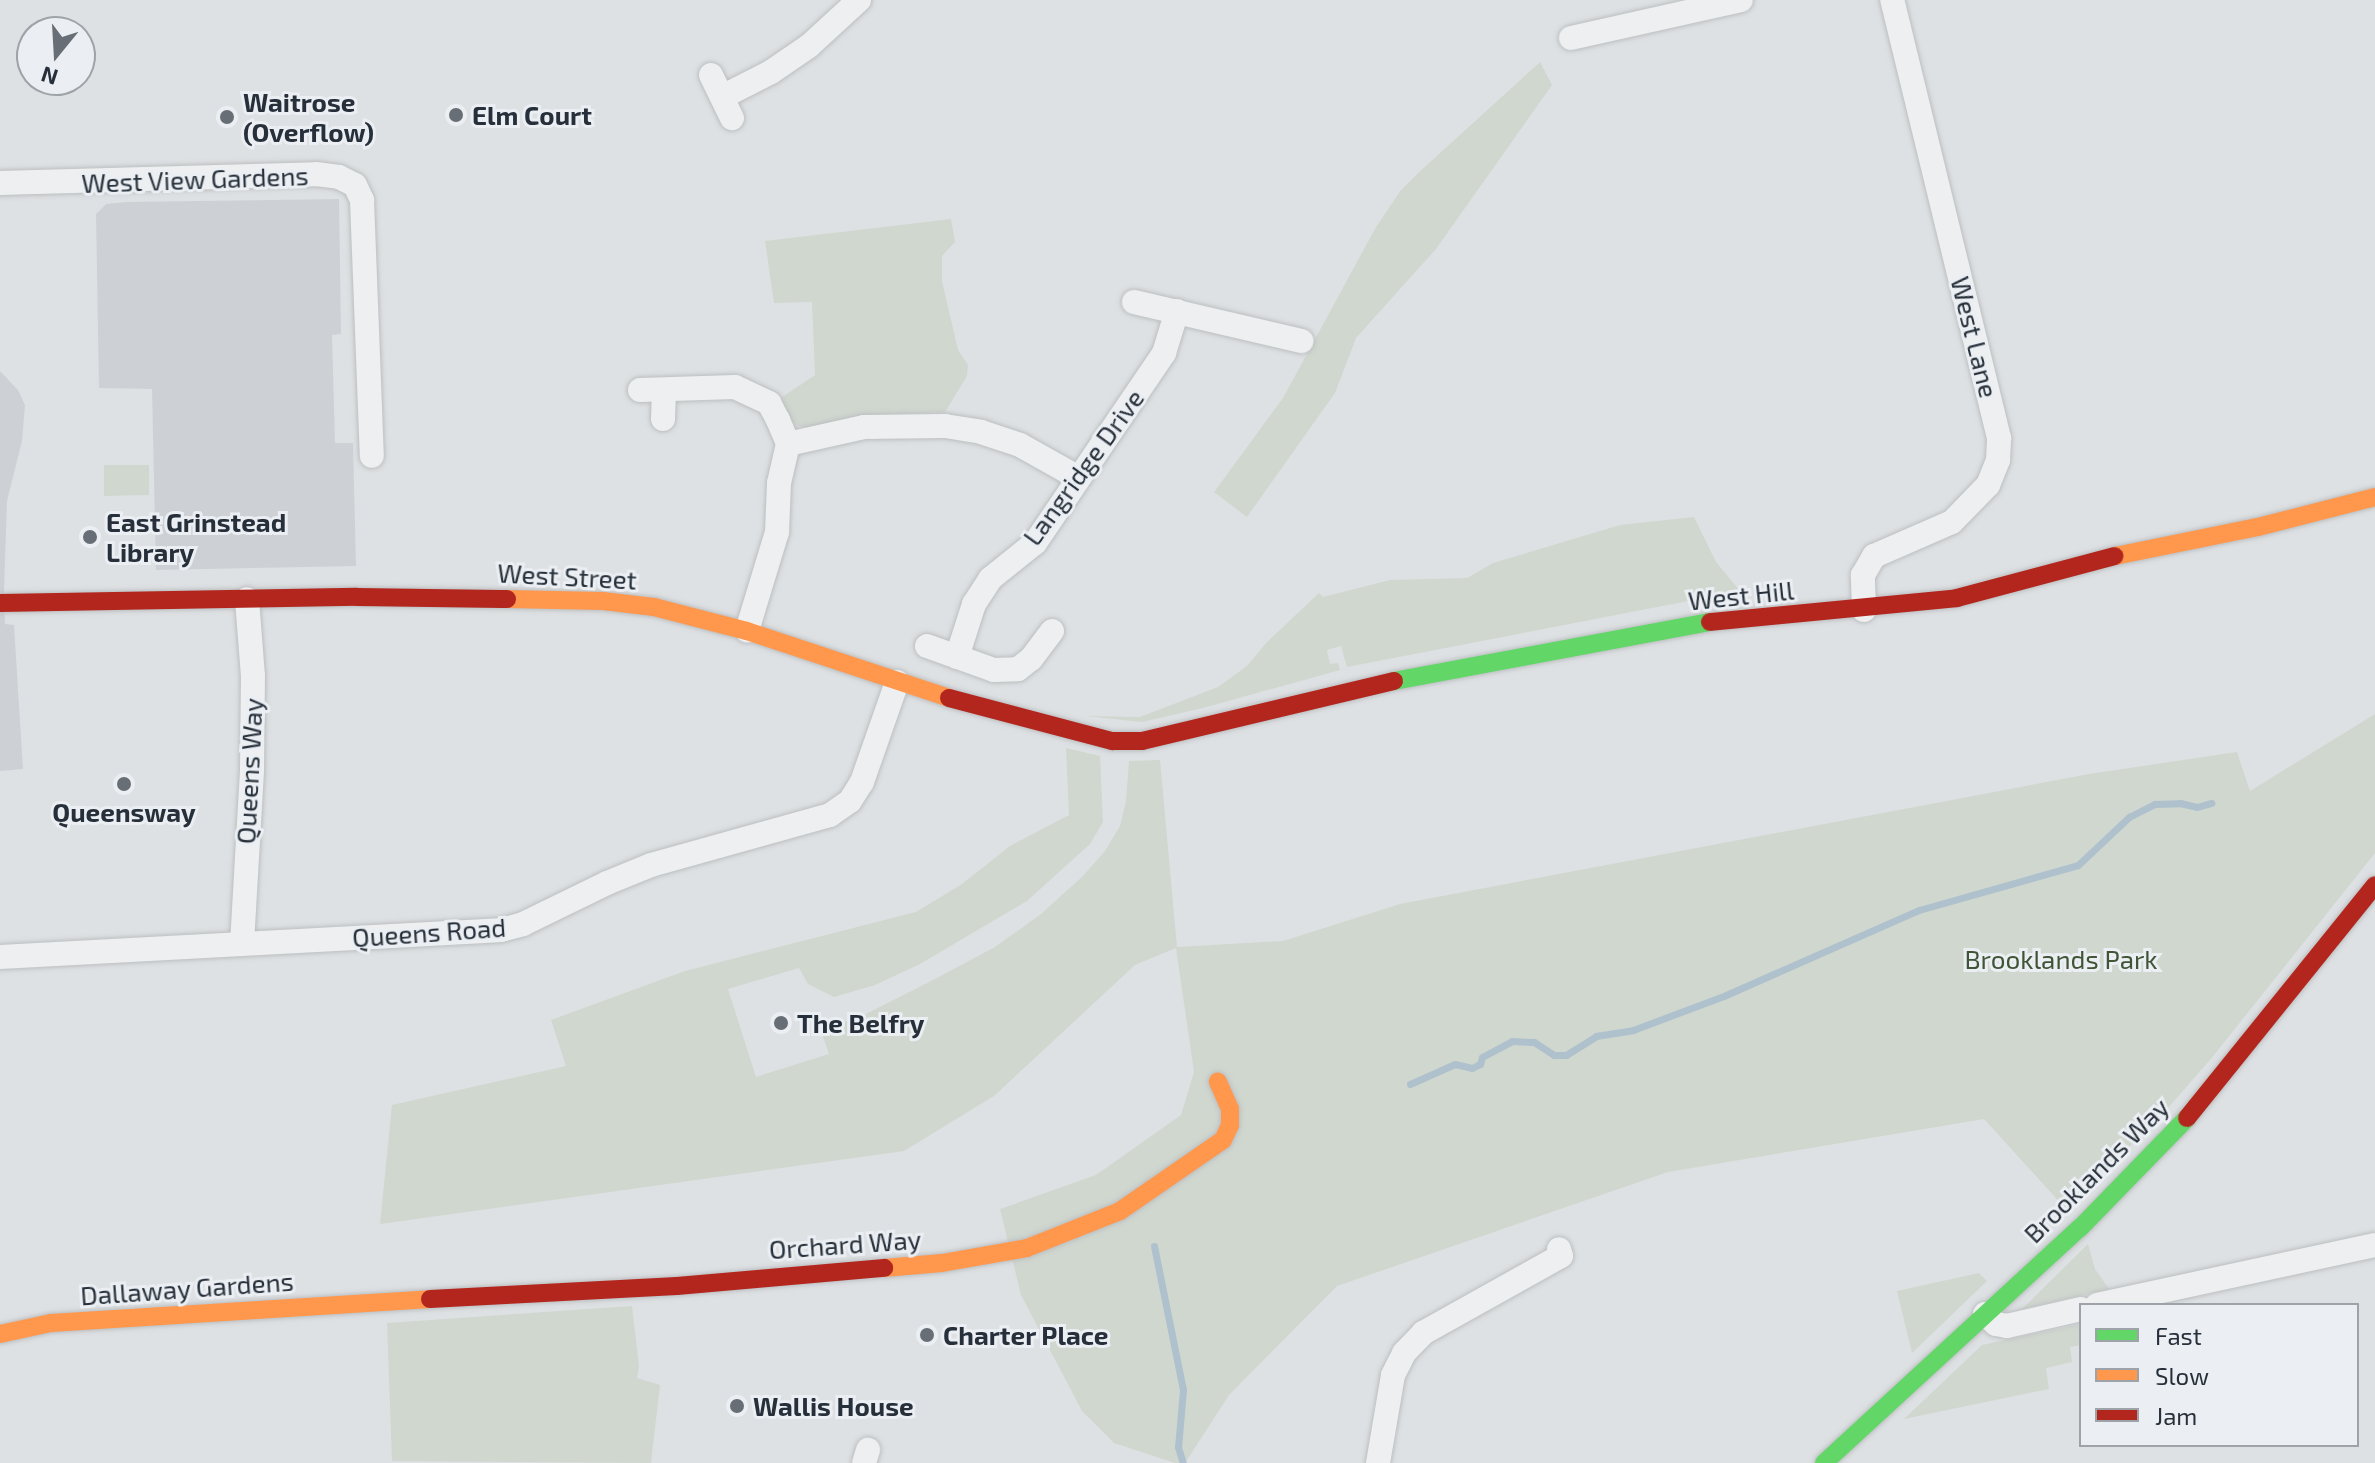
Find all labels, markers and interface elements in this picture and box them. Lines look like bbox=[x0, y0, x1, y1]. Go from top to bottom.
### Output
north arrow bbox=[16, 16, 96, 96]
text: N bbox=[38, 62, 61, 92]
place label: Waitrose (Overflow) bbox=[243, 86, 374, 148]
place label: Elm Court bbox=[472, 99, 592, 131]
marker: Elm Court bbox=[447, 106, 465, 124]
marker: Waitrose (Overflow) bbox=[218, 108, 236, 126]
street label: West View Gardens bbox=[80, 159, 310, 199]
street label: West Lane bbox=[1945, 273, 2005, 401]
street label: Langridge Drive bbox=[1016, 383, 1150, 551]
place label: East Grinstead Library bbox=[106, 506, 286, 568]
marker: East Grinstead Library bbox=[81, 528, 99, 546]
street label: West Street bbox=[497, 557, 637, 595]
street label: West Hill bbox=[1687, 574, 1795, 616]
street label: Queens Way bbox=[230, 697, 268, 845]
marker: Queensway bbox=[115, 775, 133, 793]
place label: Queensway bbox=[52, 796, 196, 828]
street label: Queens Road bbox=[351, 911, 507, 953]
park label: Brooklands Park bbox=[1964, 943, 2158, 975]
place label: The Belfry bbox=[797, 1007, 924, 1039]
marker: The Belfry bbox=[772, 1014, 790, 1032]
street label: Brooklands Way bbox=[2017, 1091, 2175, 1249]
street label: Orchard Way bbox=[768, 1223, 922, 1265]
street label: Dallaway Gardens bbox=[79, 1265, 295, 1311]
legend bbox=[2079, 1303, 2359, 1447]
place label: Charter Place bbox=[943, 1319, 1109, 1351]
text: Fast bbox=[2155, 1321, 2202, 1350]
marker: Charter Place bbox=[918, 1326, 936, 1344]
text: Slow bbox=[2155, 1361, 2209, 1390]
place label: Wallis House bbox=[753, 1390, 914, 1422]
marker: Wallis House bbox=[728, 1397, 746, 1415]
text: Jam bbox=[2155, 1401, 2197, 1430]

